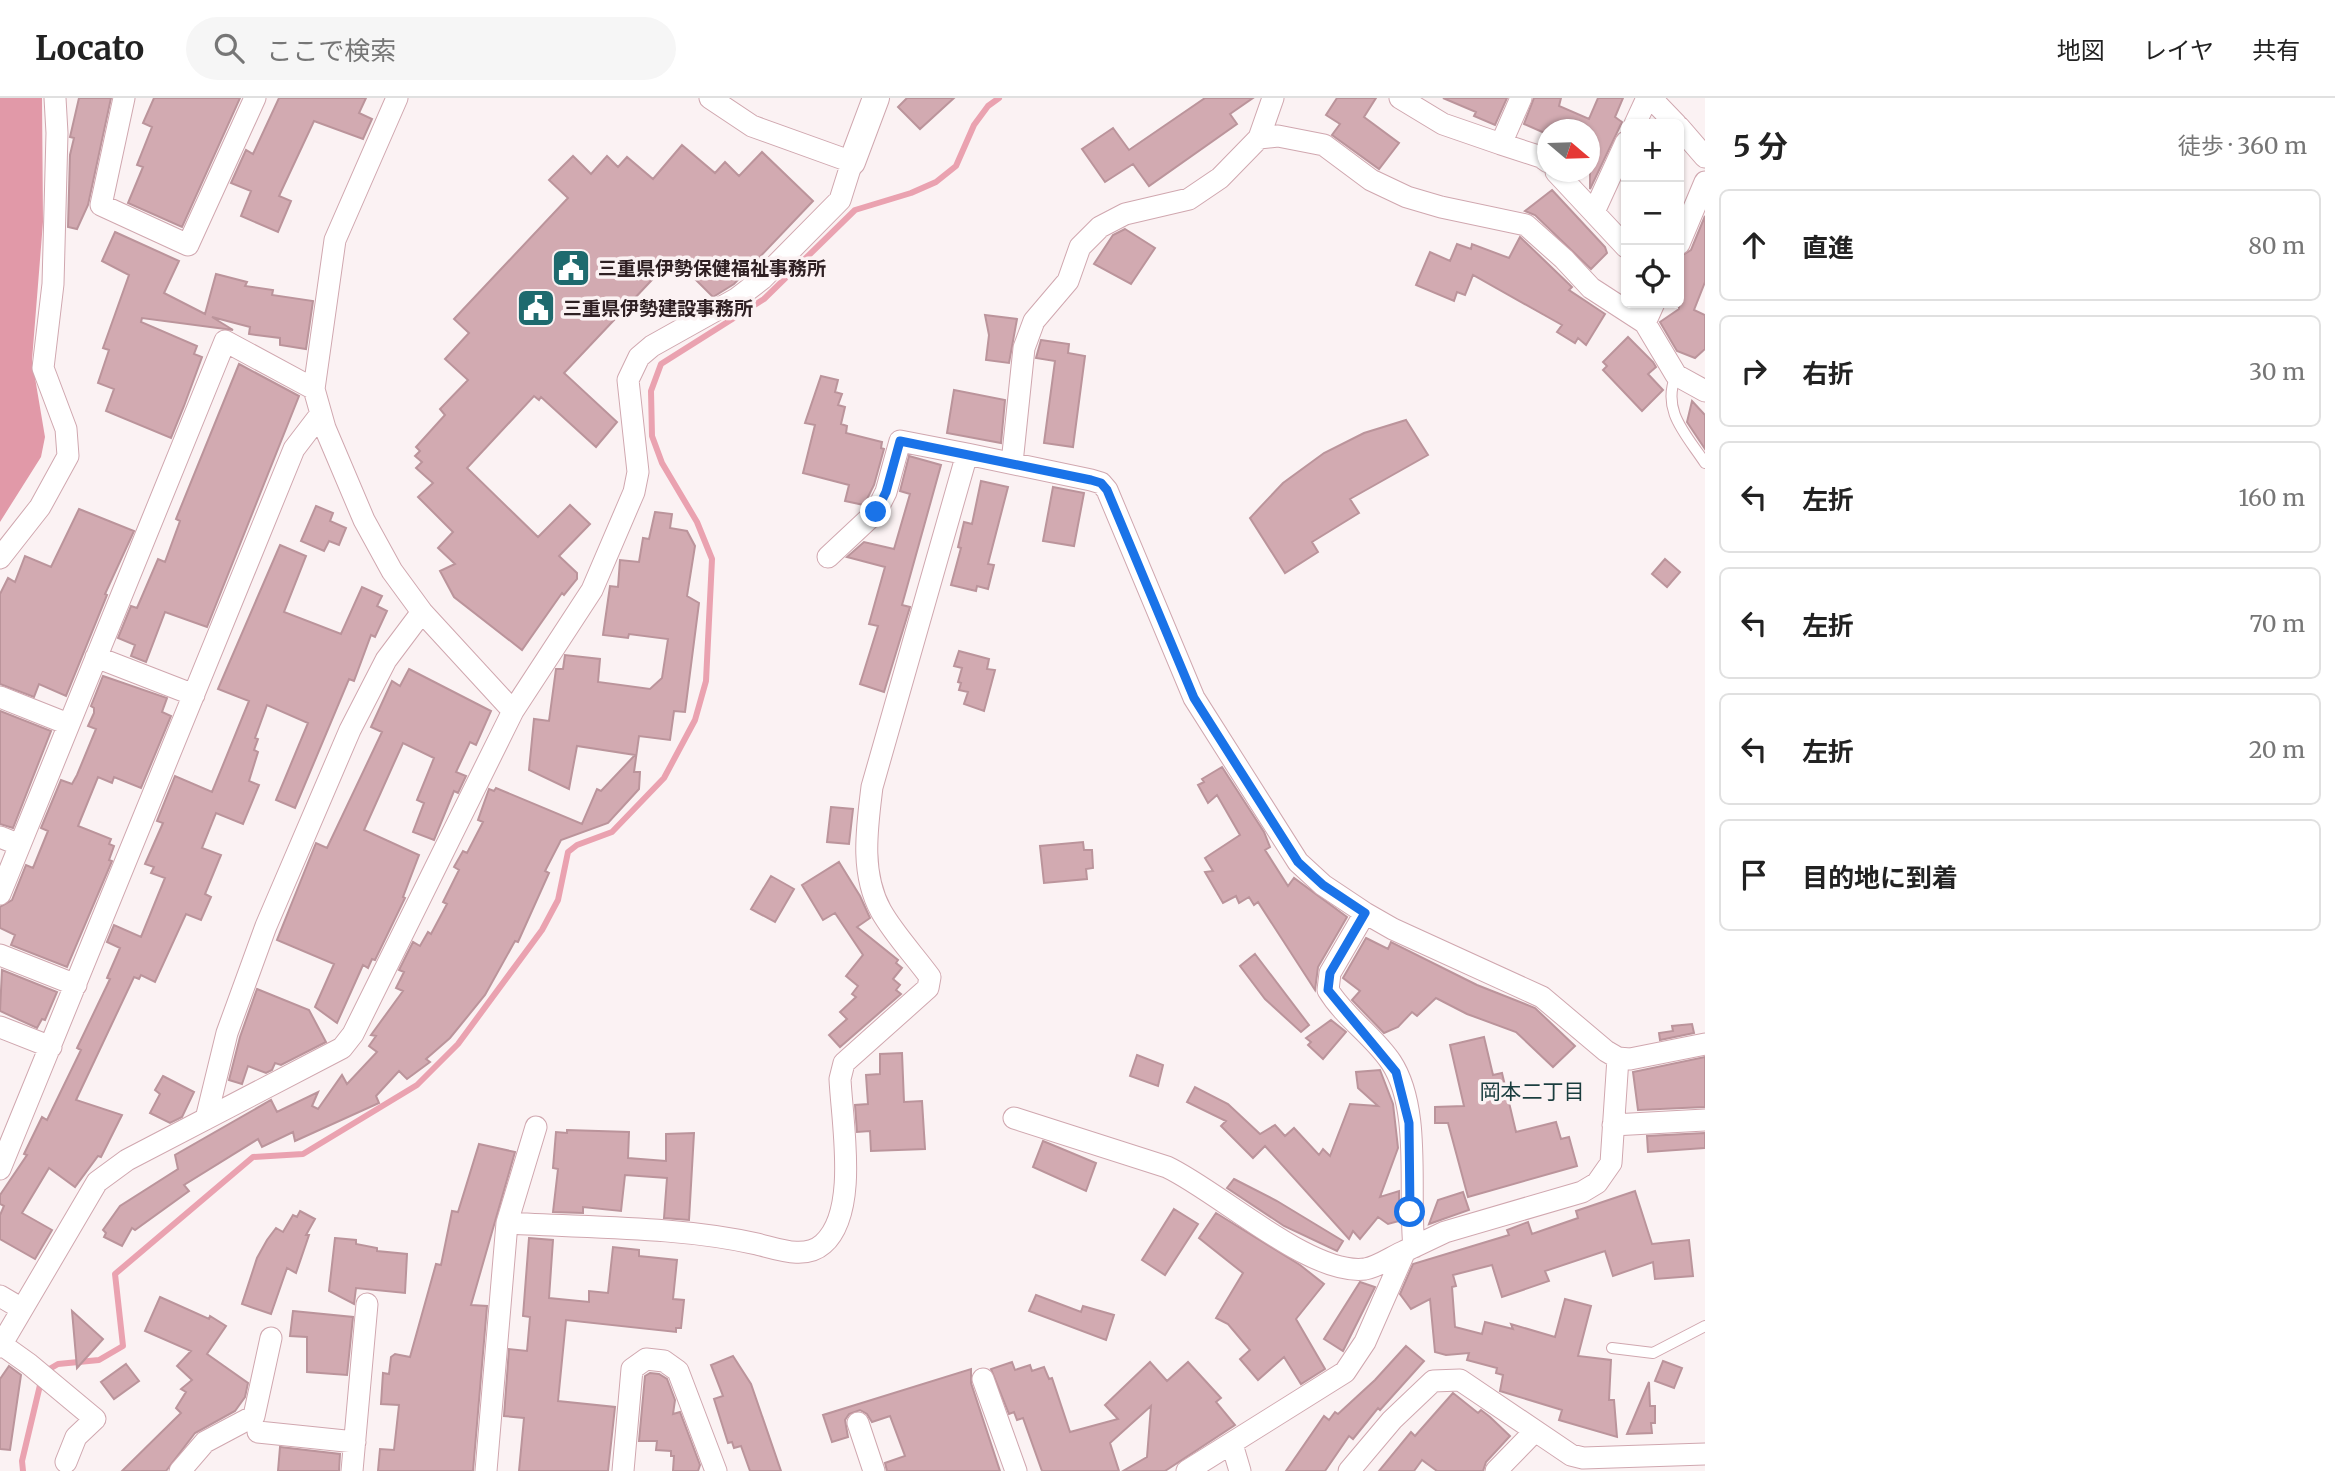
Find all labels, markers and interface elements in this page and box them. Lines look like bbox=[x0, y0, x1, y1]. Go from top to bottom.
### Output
search box bbox=[186, 17, 676, 80]
text: Locato bbox=[35, 28, 144, 69]
icon: search bbox=[210, 29, 248, 67]
text: ここで検索 bbox=[266, 34, 396, 67]
text: 地図 bbox=[2057, 35, 2105, 66]
text: レイヤ bbox=[2143, 35, 2214, 66]
text: 共有 bbox=[2252, 35, 2300, 66]
north arrow bbox=[1537, 119, 1600, 182]
map controls bbox=[1621, 119, 1684, 308]
button: + bbox=[1621, 119, 1684, 182]
text: 5 分 bbox=[1733, 127, 1788, 165]
text: 徒歩 · 360 m bbox=[2178, 131, 2307, 160]
button: − bbox=[1621, 182, 1684, 245]
icon: ahead bbox=[1735, 226, 1773, 264]
text: 直進 bbox=[1802, 231, 1854, 264]
text: 80 m bbox=[2248, 231, 2305, 260]
button: locate bbox=[1621, 245, 1684, 308]
public building icon: 三重県伊勢保健福祉事務所 bbox=[550, 247, 592, 289]
place label: 三重県伊勢保健福祉事務所 bbox=[598, 256, 826, 280]
public building icon: 三重県伊勢建設事務所 bbox=[515, 287, 557, 329]
place label: 三重県伊勢建設事務所 bbox=[563, 296, 753, 320]
icon: right bbox=[1735, 352, 1773, 390]
text: 右折 bbox=[1802, 357, 1854, 390]
text: 30 m bbox=[2249, 357, 2305, 386]
icon: left bbox=[1735, 478, 1773, 516]
text: 左折 bbox=[1802, 483, 1854, 516]
text: 160 m bbox=[2239, 483, 2305, 512]
route end bbox=[860, 496, 891, 527]
icon: left bbox=[1735, 604, 1773, 642]
text: 左折 bbox=[1802, 609, 1854, 642]
text: 70 m bbox=[2249, 609, 2305, 638]
icon: left bbox=[1735, 730, 1773, 768]
text: 左折 bbox=[1802, 735, 1854, 768]
text: 20 m bbox=[2249, 735, 2305, 764]
icon: arrive bbox=[1735, 856, 1773, 894]
text: 目的地に到着 bbox=[1802, 861, 1958, 894]
district label: 岡本二丁目 bbox=[1480, 1078, 1585, 1105]
route start bbox=[1394, 1196, 1425, 1227]

